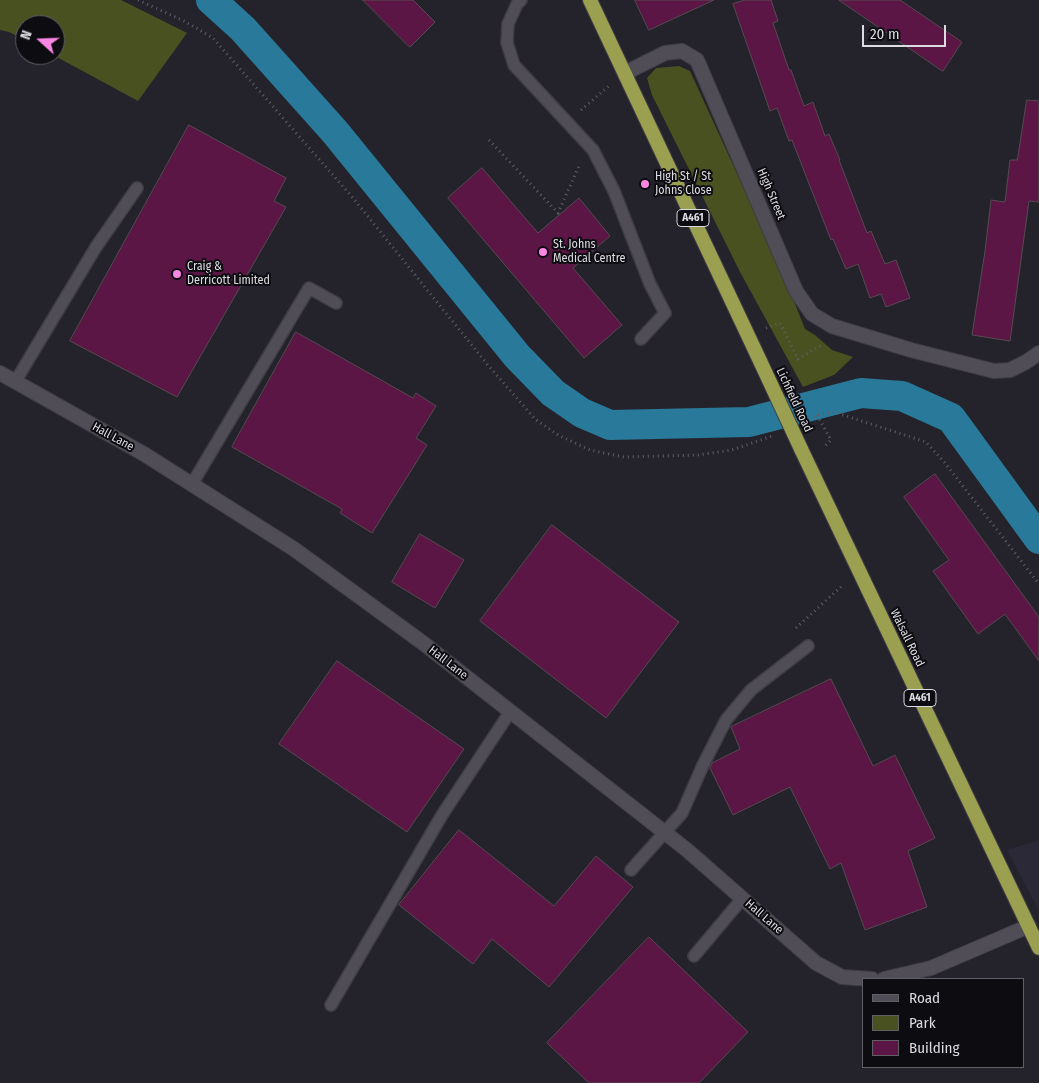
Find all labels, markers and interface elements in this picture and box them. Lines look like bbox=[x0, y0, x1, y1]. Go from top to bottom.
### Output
north arrow bbox=[15, 15, 65, 65]
scale bar bbox=[864, 15, 948, 47]
text: 20 m bbox=[870, 25, 900, 43]
text: N bbox=[17, 28, 36, 42]
street label: High Street bbox=[754, 166, 788, 222]
place label: High St / St Johns Close bbox=[655, 170, 712, 198]
marker: High St / St Johns Close bbox=[639, 178, 651, 190]
road number: A461 bbox=[677, 210, 709, 227]
place label: St. Johns Medical Centre bbox=[553, 238, 625, 266]
marker: St. Johns Medical Centre bbox=[537, 246, 549, 258]
place label: Craig & Derricott Limited bbox=[187, 260, 270, 288]
marker: Craig & Derricott Limited bbox=[171, 268, 183, 280]
street label: Lichfield Road bbox=[773, 366, 815, 434]
street label: Hall Lane bbox=[90, 420, 136, 454]
street label: Walsall Road bbox=[887, 607, 927, 669]
street label: Hall Lane bbox=[426, 643, 470, 683]
road number: A461 bbox=[904, 690, 936, 706]
street label: Hall Lane bbox=[742, 897, 786, 937]
legend bbox=[862, 978, 1024, 1068]
text: Road bbox=[909, 989, 940, 1007]
text: Park bbox=[909, 1014, 936, 1032]
text: Building bbox=[909, 1039, 960, 1057]

